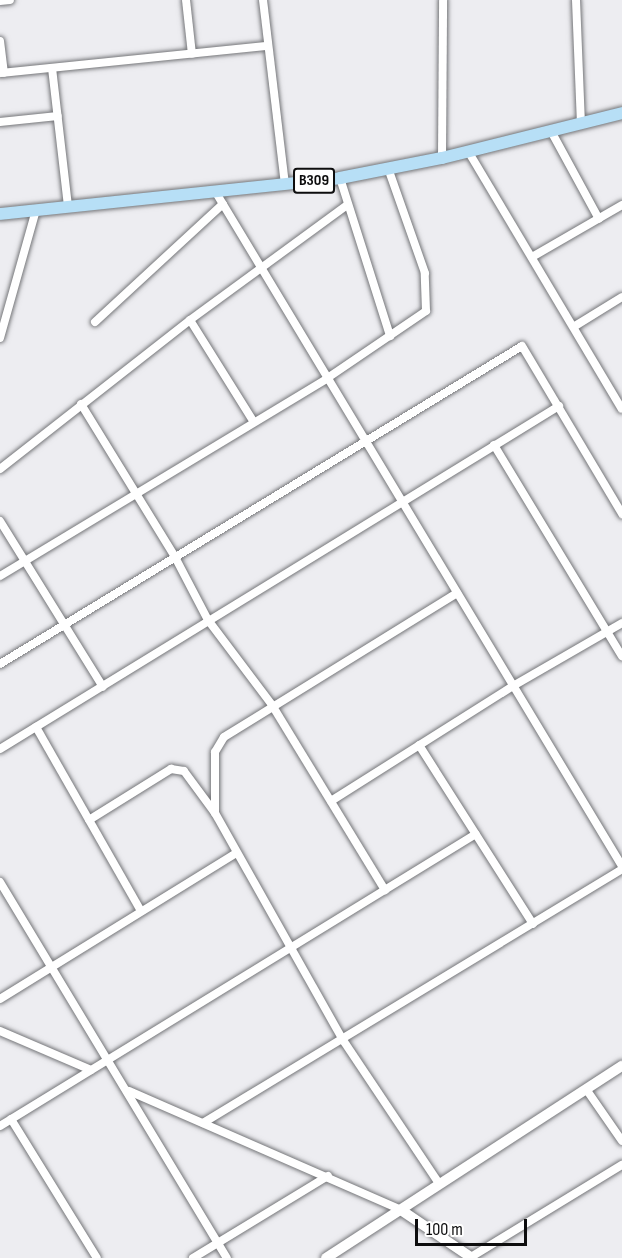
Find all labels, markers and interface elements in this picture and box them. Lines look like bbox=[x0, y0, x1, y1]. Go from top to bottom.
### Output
road number: B309 bbox=[293, 168, 335, 194]
scale bar bbox=[418, 1207, 530, 1245]
text: 100 m bbox=[426, 1219, 463, 1240]

